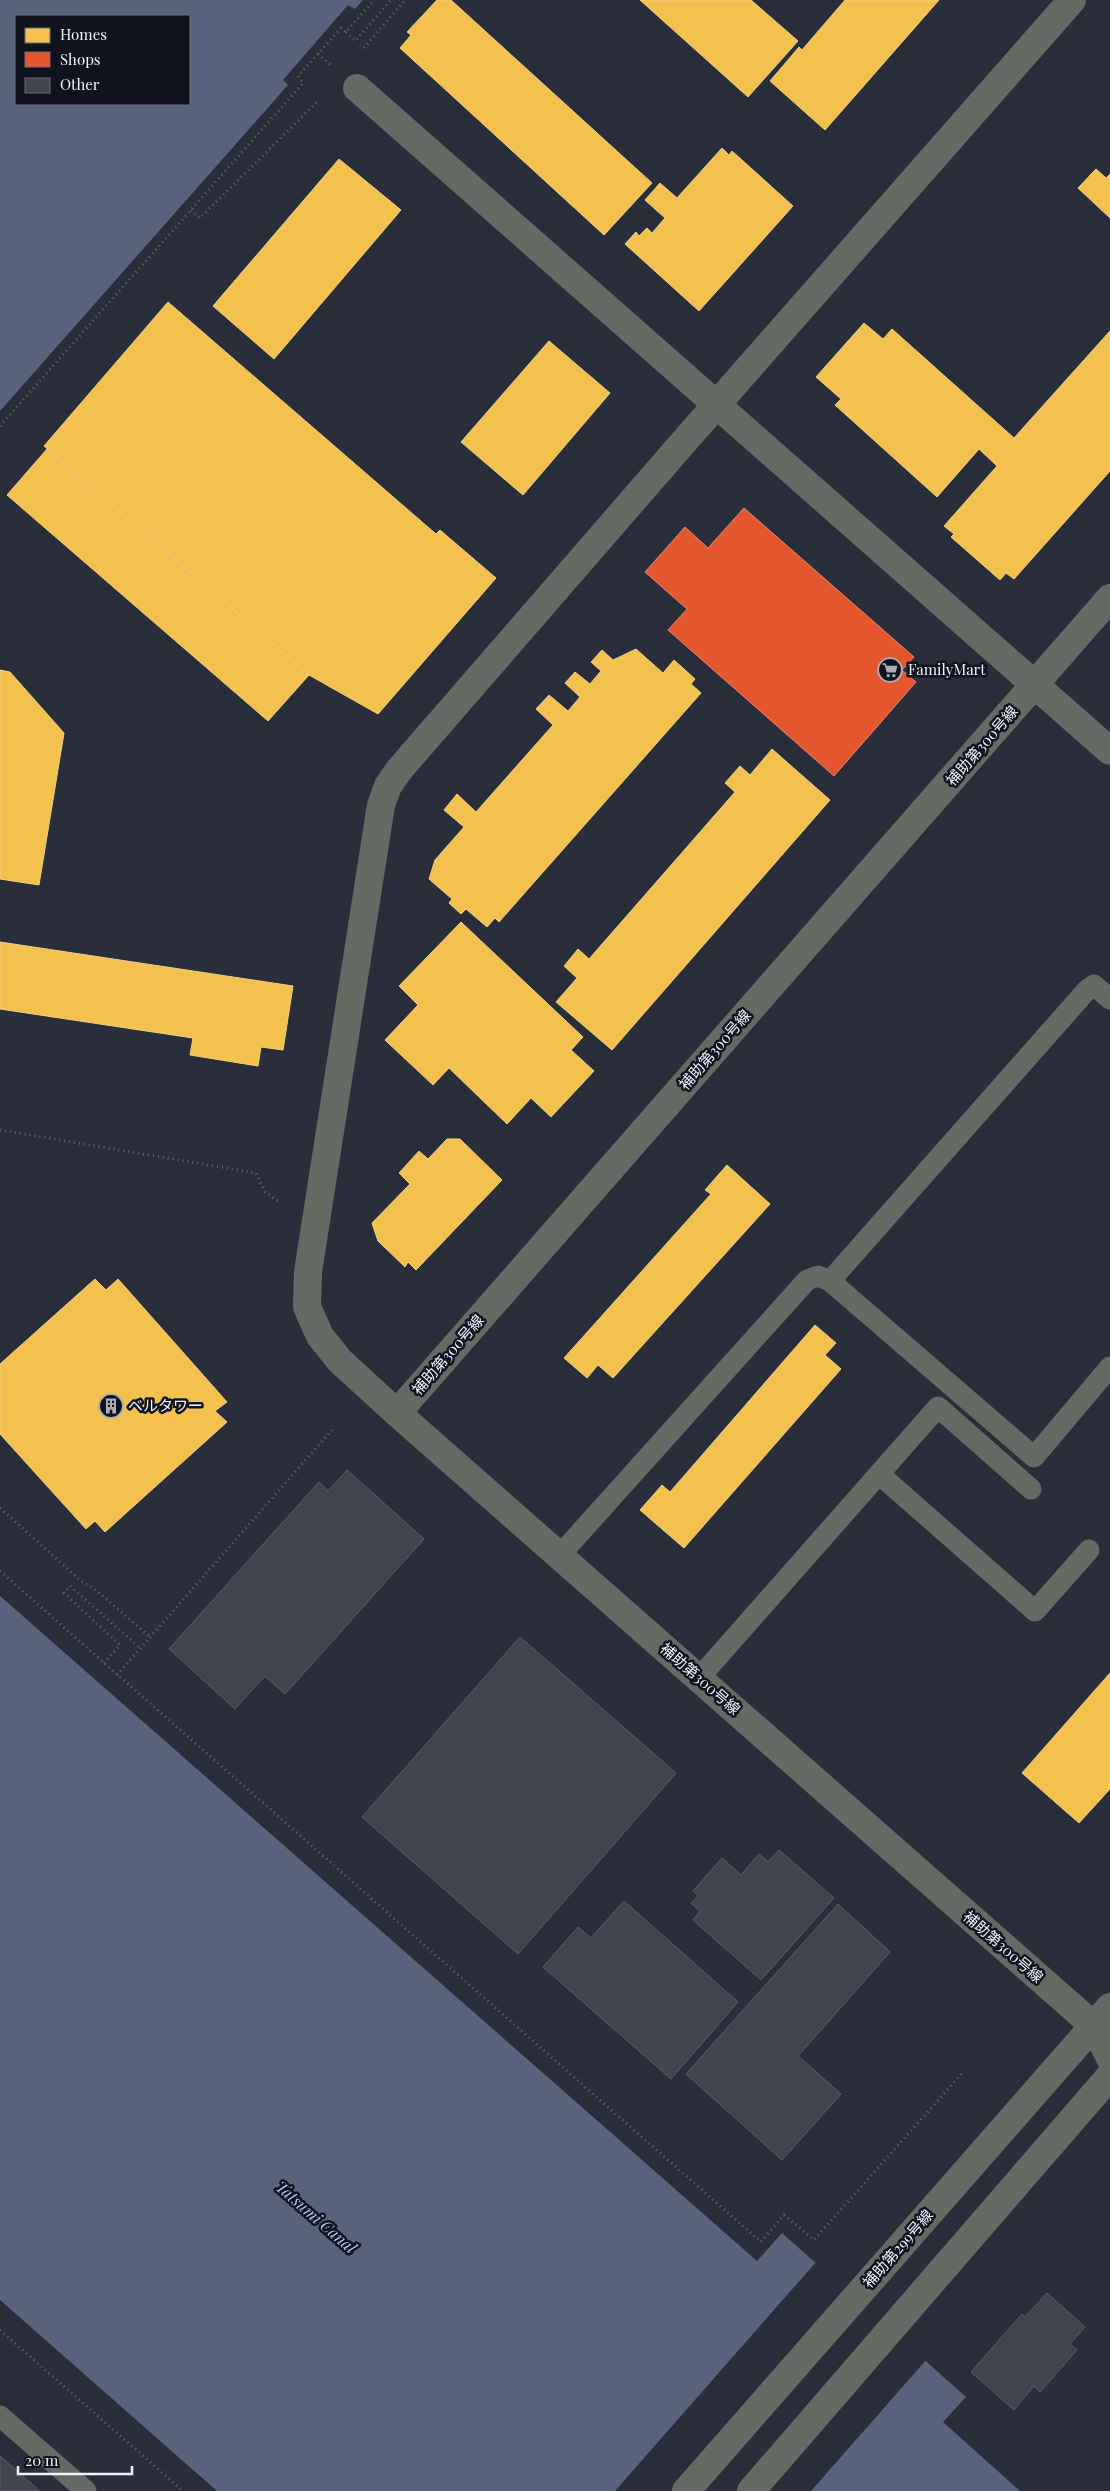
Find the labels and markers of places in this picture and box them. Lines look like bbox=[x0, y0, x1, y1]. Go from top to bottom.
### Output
supermarket icon: FamilyMart bbox=[877, 657, 903, 683]
place label: FamilyMart bbox=[908, 659, 986, 679]
building icon: ベルタワー bbox=[98, 1393, 124, 1419]
place label: ベルタワー bbox=[128, 1395, 203, 1415]

